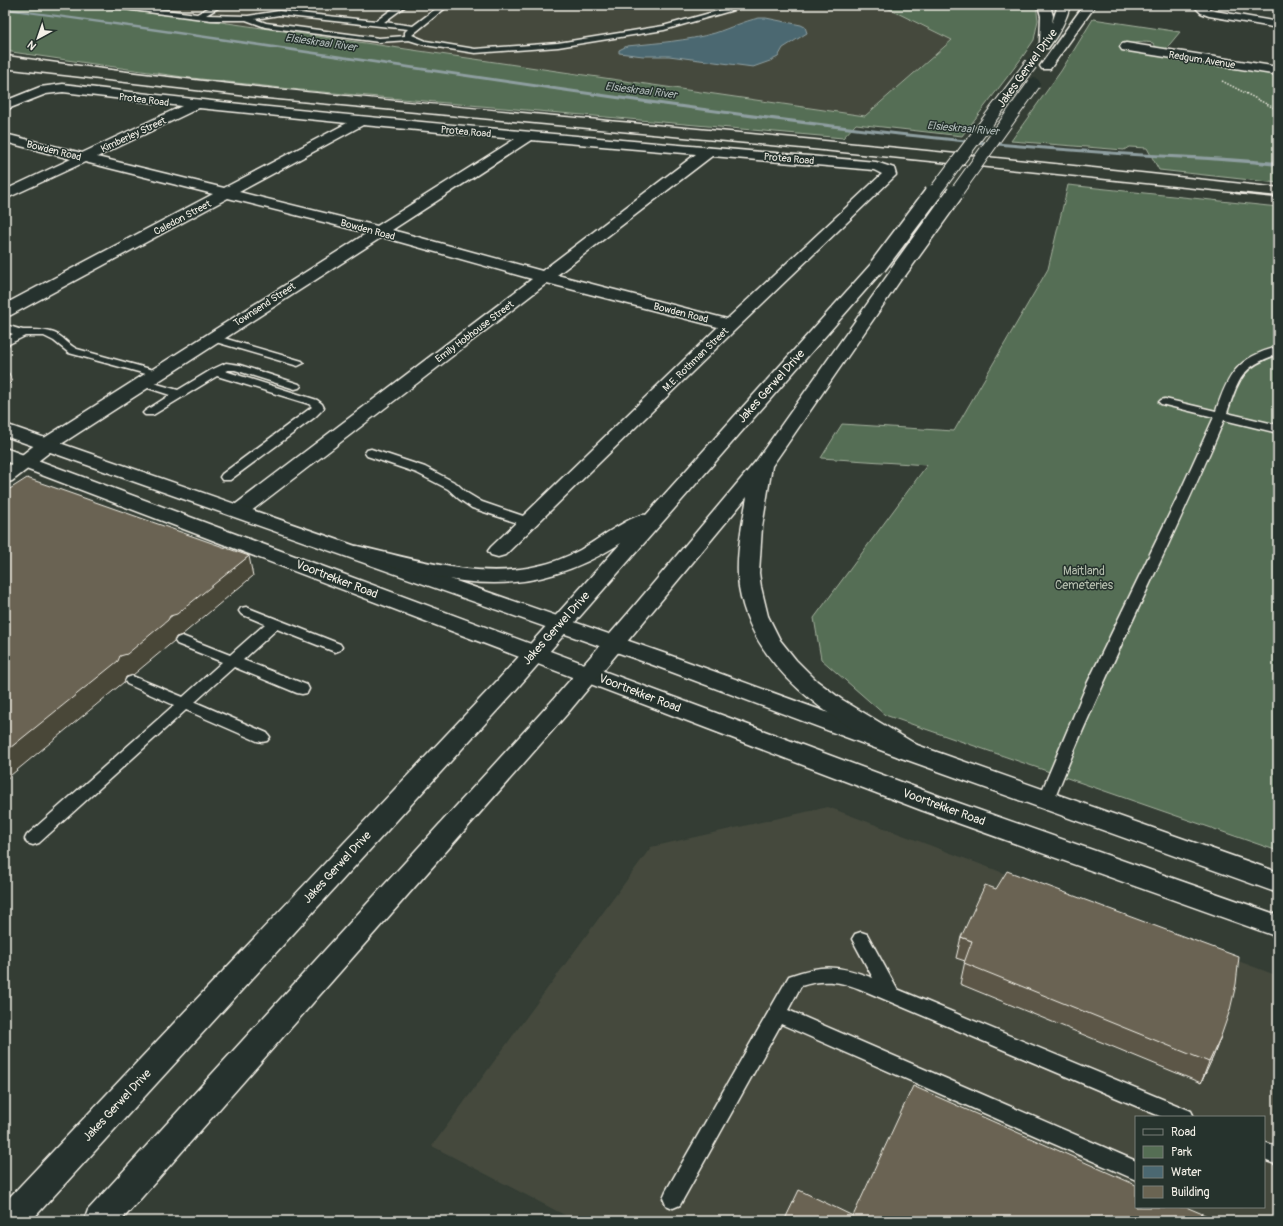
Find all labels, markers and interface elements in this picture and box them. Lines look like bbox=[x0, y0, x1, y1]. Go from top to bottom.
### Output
north arrow bbox=[18, 18, 58, 58]
street label: Jakes Gerwel Drive bbox=[994, 26, 1061, 111]
water label: Elsieskraal River bbox=[284, 31, 360, 54]
text: N bbox=[24, 38, 39, 53]
street label: Redgum Avenue bbox=[1168, 49, 1236, 71]
water label: Elsieskraal River bbox=[604, 80, 680, 102]
street label: Protea Road bbox=[118, 91, 170, 109]
street label: Kimberley Street bbox=[99, 114, 169, 155]
water label: Elsieskraal River bbox=[926, 119, 1002, 138]
street label: Protea Road bbox=[440, 124, 492, 140]
street label: Bowden Road bbox=[25, 138, 82, 164]
street label: Protea Road bbox=[763, 151, 815, 167]
street label: Caledon Street bbox=[152, 197, 214, 238]
street label: Bowden Road bbox=[339, 217, 396, 243]
street label: Townsend Street bbox=[231, 280, 299, 329]
street label: Emily Hobhouse Street bbox=[433, 298, 517, 365]
street label: Bowden Road bbox=[652, 300, 709, 326]
street label: M.E. Rothman Street bbox=[660, 325, 732, 394]
street label: Jakes Gerwel Drive bbox=[735, 347, 808, 426]
street label: Voortrekker Road bbox=[294, 557, 380, 602]
park label: Maitland Cemeteries bbox=[1055, 564, 1114, 593]
street label: Jakes Gerwel Drive bbox=[520, 589, 593, 668]
street label: Voortrekker Road bbox=[597, 671, 683, 716]
street label: Voortrekker Road bbox=[900, 786, 987, 829]
street label: Jakes Gerwel Drive bbox=[300, 828, 375, 907]
street label: Jakes Gerwel Drive bbox=[80, 1066, 155, 1145]
legend bbox=[1135, 1116, 1265, 1208]
text: Road bbox=[1171, 1125, 1196, 1140]
text: Park bbox=[1171, 1145, 1192, 1160]
text: Water bbox=[1171, 1165, 1202, 1180]
text: Building bbox=[1171, 1185, 1210, 1200]

